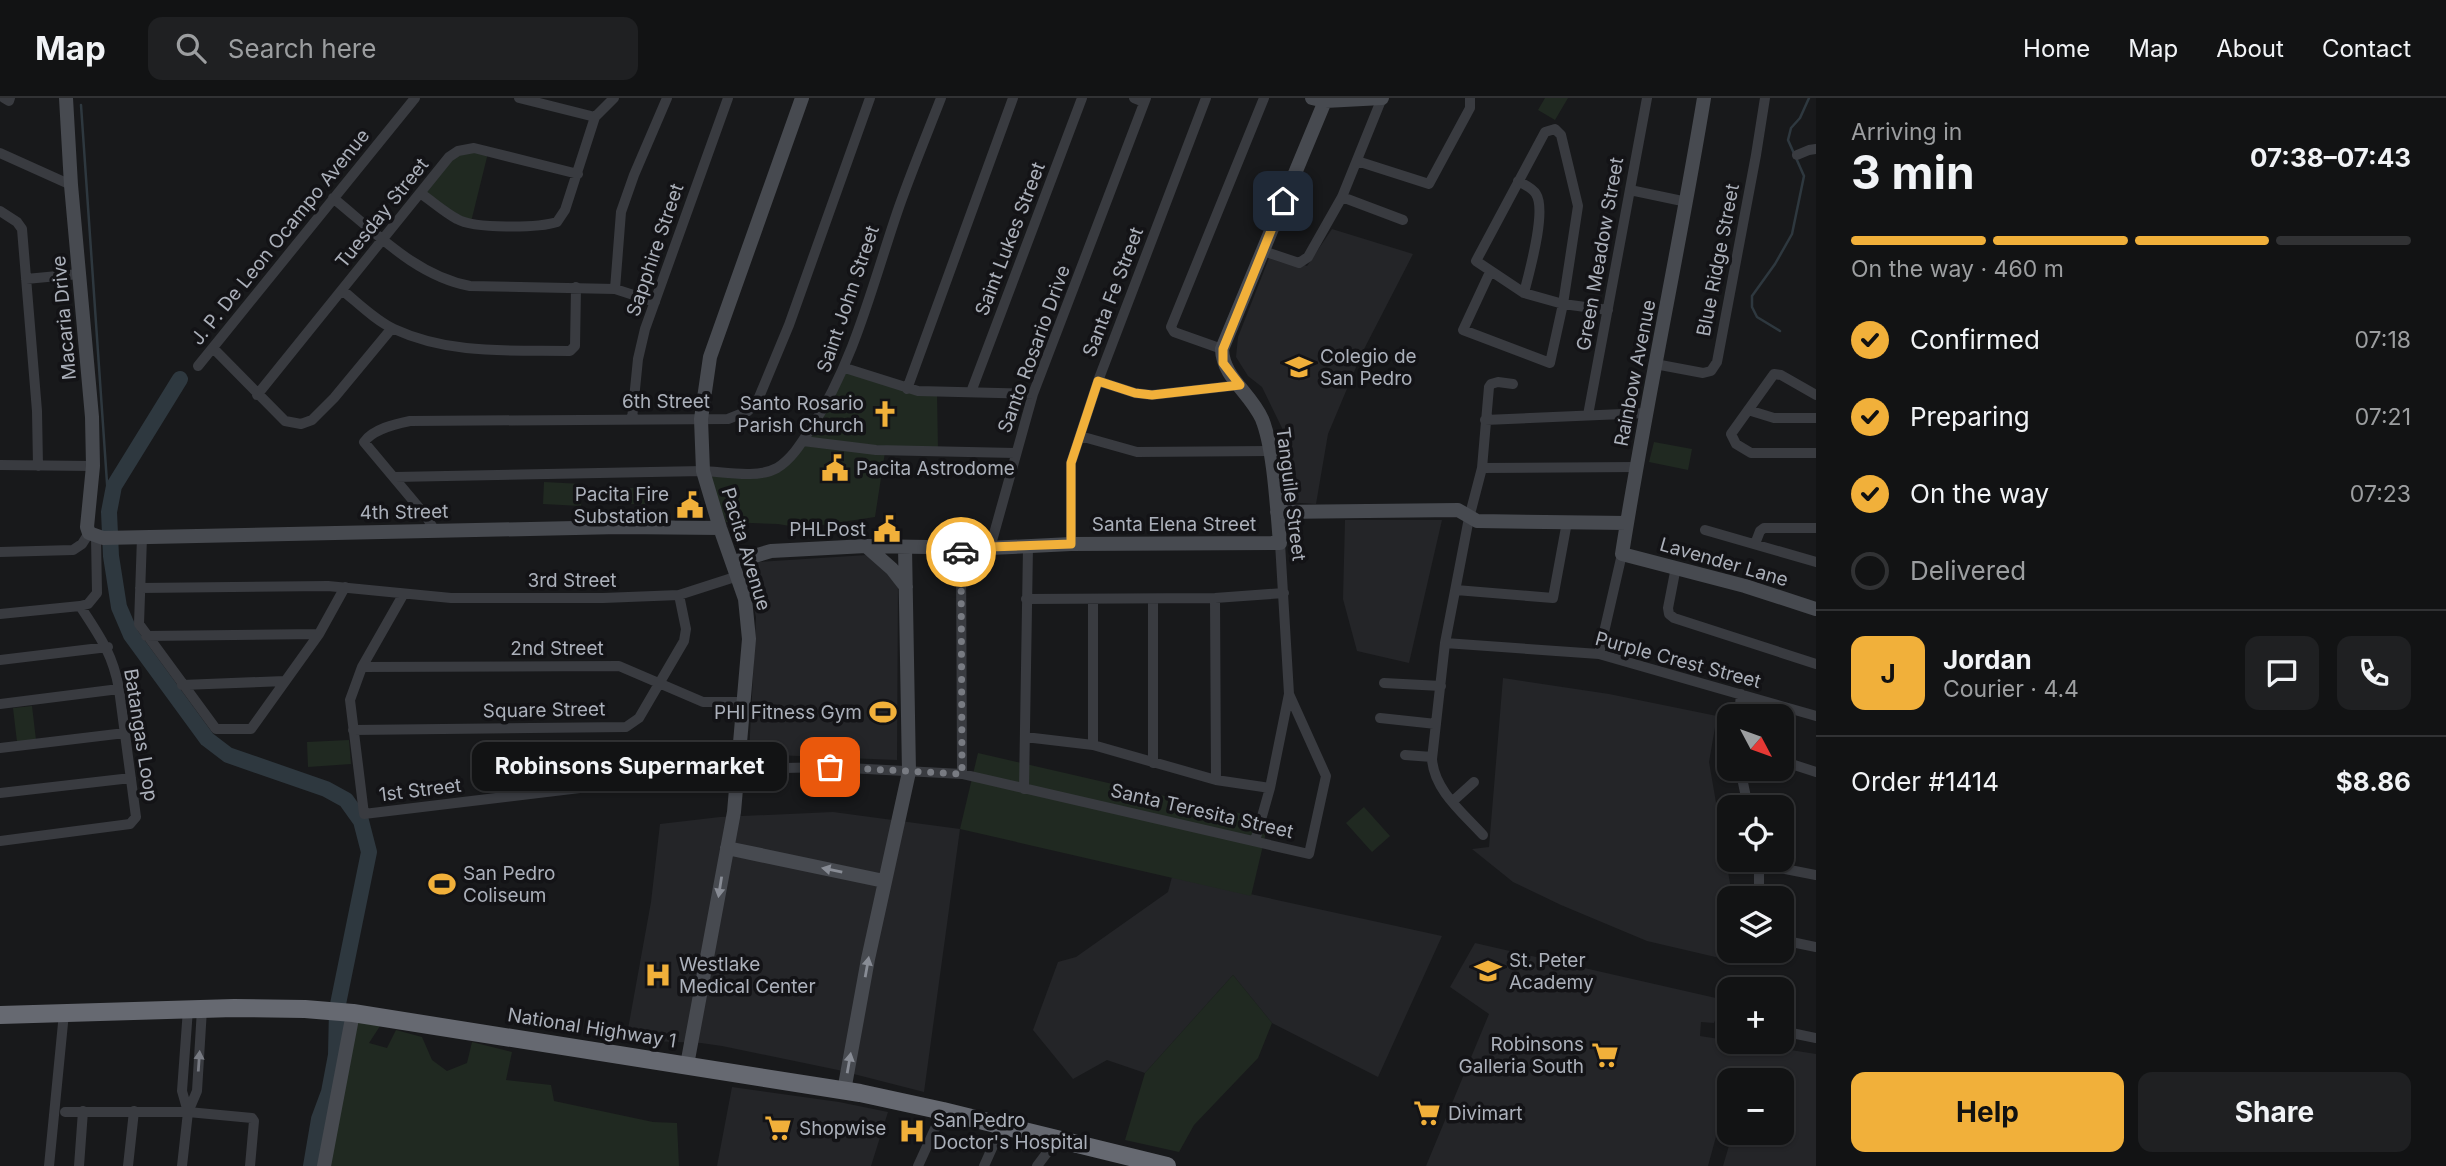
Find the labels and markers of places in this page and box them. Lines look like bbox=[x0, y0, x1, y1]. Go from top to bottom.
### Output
pin bbox=[1253, 171, 1313, 231]
place label: Colegio de San Pedro bbox=[1320, 345, 1417, 390]
school or university icon: Colegio de San Pedro bbox=[1284, 352, 1314, 382]
place label: Santo Rosario Parish Church bbox=[737, 392, 864, 437]
church icon: Santo Rosario Parish Church bbox=[870, 399, 900, 429]
public building icon: Pacita Astrodome bbox=[820, 453, 850, 483]
place label: Pacita Astrodome bbox=[856, 457, 1015, 480]
place label: Pacita Fire Substation bbox=[573, 483, 669, 528]
public building icon: Pacita Fire Substation bbox=[675, 490, 705, 520]
public building icon: PHLPost bbox=[872, 514, 902, 544]
place label: PHLPost bbox=[789, 518, 866, 541]
sports icon: PHI Fitness Gym bbox=[868, 697, 898, 727]
place label: PHI Fitness Gym bbox=[714, 701, 862, 724]
pin bbox=[800, 737, 860, 797]
callout: Robinsons Supermarket bbox=[473, 742, 788, 792]
place label: San Pedro Coliseum bbox=[463, 862, 555, 907]
sports icon: San Pedro Coliseum bbox=[427, 869, 457, 899]
place label: St. Peter Academy bbox=[1509, 949, 1594, 994]
place label: Westlake Medical Center bbox=[679, 953, 816, 998]
school or university icon: St. Peter Academy bbox=[1473, 956, 1503, 986]
hospital icon: Westlake Medical Center bbox=[643, 960, 673, 990]
place label: Robinsons Galleria South bbox=[1459, 1033, 1584, 1078]
supermarket icon: Robinsons Galleria South bbox=[1590, 1040, 1620, 1070]
supermarket icon: Divimart bbox=[1412, 1098, 1442, 1128]
place label: Divimart bbox=[1448, 1102, 1523, 1125]
place label: San Pedro Doctor's Hospital bbox=[933, 1109, 1088, 1154]
supermarket icon: Shopwise bbox=[763, 1113, 793, 1143]
hospital icon: San Pedro Doctor's Hospital bbox=[897, 1116, 927, 1146]
place label: Shopwise bbox=[799, 1117, 886, 1140]

